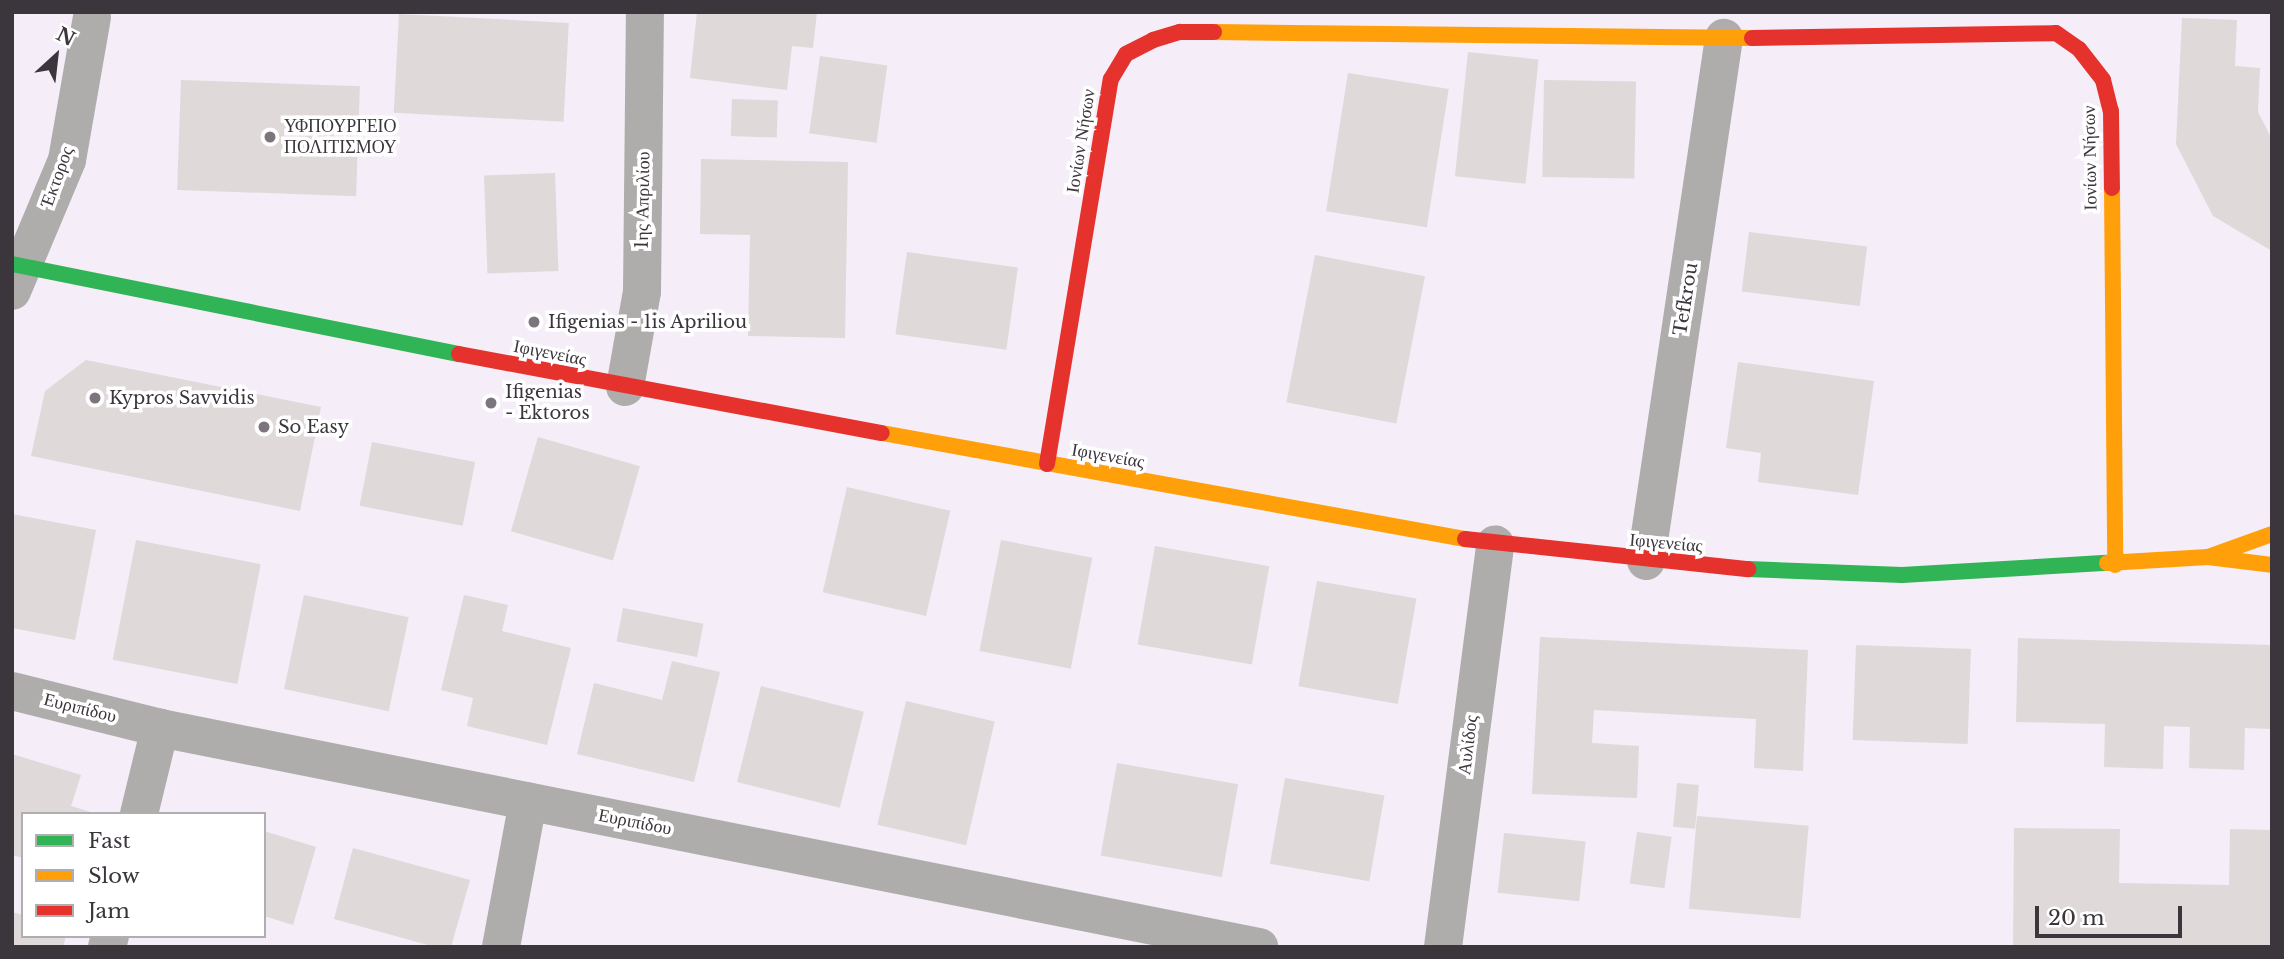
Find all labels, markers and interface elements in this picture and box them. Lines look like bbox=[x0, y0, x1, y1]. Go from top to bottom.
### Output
north arrow bbox=[21, 21, 91, 91]
text: N bbox=[53, 23, 79, 51]
street label: Ιονίων Νήσων bbox=[1062, 87, 1100, 195]
street label: Ιονίων Νήσων bbox=[2078, 105, 2102, 211]
place label: ΥΦΠΟΥΡΓΕΙΟ ΠΟΛΙΤΙΣΜΟΥ bbox=[284, 116, 397, 158]
marker: ΥΦΠΟΥΡΓΕΙΟ ΠΟΛΙΤΙΣΜΟΥ bbox=[262, 129, 278, 145]
street label: Έκτορος bbox=[36, 144, 78, 210]
street label: 1ης Απριλίου bbox=[631, 151, 655, 249]
street label: Tefkrou bbox=[1670, 261, 1702, 337]
place label: Ifigenias - 1is Apriliou bbox=[548, 311, 748, 333]
marker: Ifigenias - 1is Apriliou bbox=[526, 314, 542, 330]
street label: Ιφιγενείας bbox=[512, 335, 588, 371]
place label: Ifigenias - Ektoros bbox=[505, 382, 590, 424]
place label: Kypros Savvidis bbox=[109, 387, 255, 409]
marker: Kypros Savvidis bbox=[87, 390, 103, 406]
marker: Ifigenias - Ektoros bbox=[483, 395, 499, 411]
place label: So Easy bbox=[278, 416, 349, 438]
marker: So Easy bbox=[256, 419, 272, 435]
street label: Ιφιγενείας bbox=[1070, 439, 1146, 473]
street label: Ιφιγενείας bbox=[1628, 529, 1704, 557]
street label: Ευριπίδου bbox=[41, 689, 119, 727]
street label: Αυλίδος bbox=[1454, 714, 1482, 776]
street label: Ευριπίδου bbox=[597, 804, 673, 840]
legend bbox=[21, 812, 266, 938]
text: Fast bbox=[88, 828, 130, 854]
text: Slow bbox=[88, 863, 140, 889]
scale bar bbox=[2039, 892, 2186, 936]
text: Jam bbox=[88, 898, 130, 924]
text: 20 m bbox=[2048, 905, 2105, 931]

